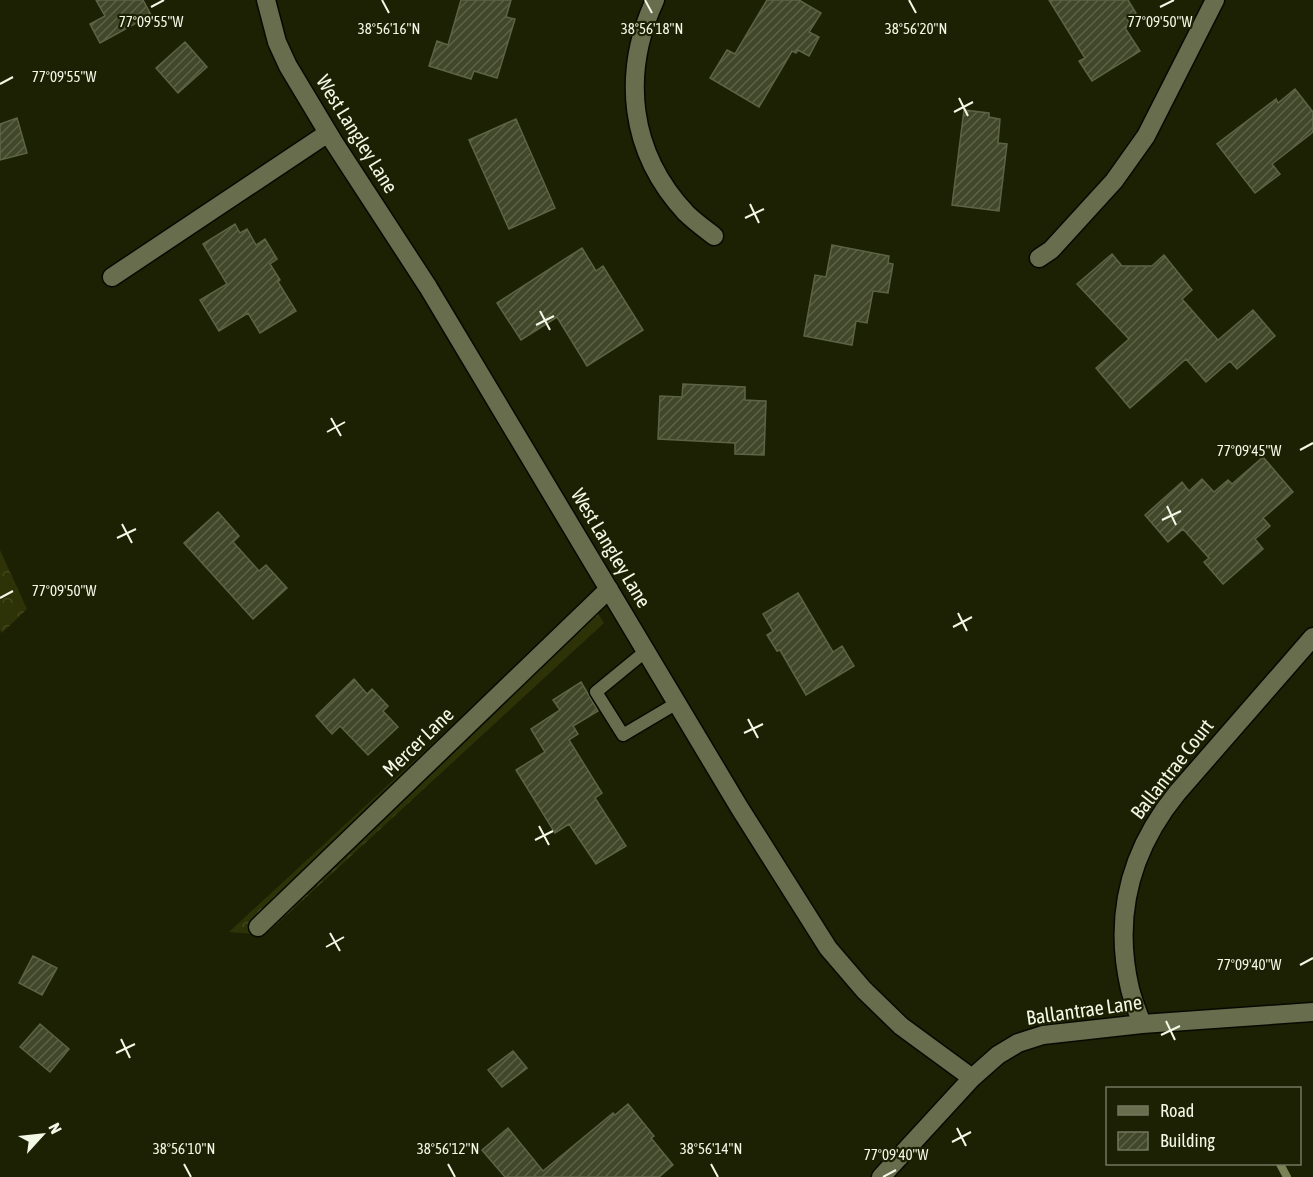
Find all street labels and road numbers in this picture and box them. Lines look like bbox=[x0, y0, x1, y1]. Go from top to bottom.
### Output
street label: West Langley Lane bbox=[312, 71, 403, 197]
street label: West Langley Lane bbox=[567, 484, 656, 611]
street label: Mercer Lane bbox=[378, 702, 458, 781]
street label: Ballantrae Court bbox=[1126, 714, 1218, 823]
street label: Ballantrae Lane bbox=[1025, 990, 1143, 1029]

